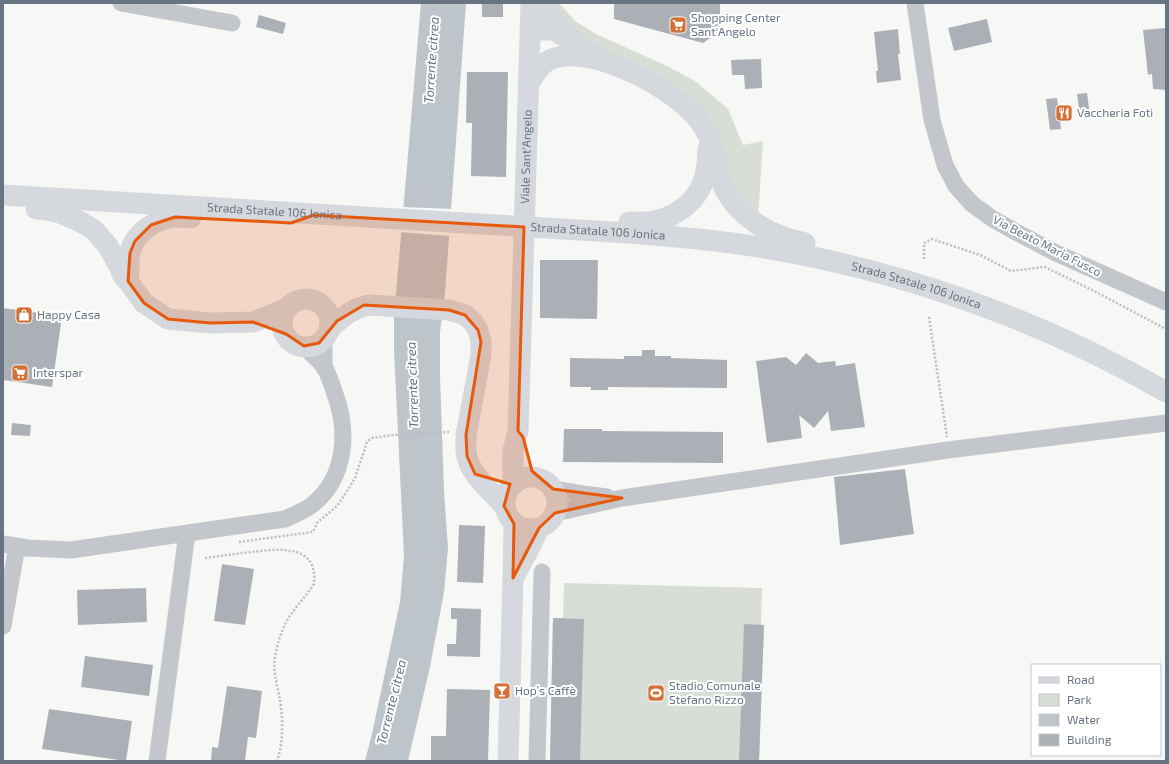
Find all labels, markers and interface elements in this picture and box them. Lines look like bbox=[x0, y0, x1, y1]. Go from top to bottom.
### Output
place label: Shopping Center Sant'Angelo bbox=[691, 10, 781, 38]
supermarket icon: Shopping Center Sant'Angelo bbox=[668, 15, 688, 35]
water label: Torrente citrea bbox=[420, 16, 442, 104]
restaurant icon: Vaccheria Foti bbox=[1054, 103, 1074, 123]
place label: Vaccheria Foti bbox=[1077, 105, 1153, 119]
street label: Viale Sant'Angelo bbox=[517, 109, 534, 204]
street label: Strada Statale 106 Jonica bbox=[207, 199, 342, 222]
street label: Via Beato Maria Fusco bbox=[991, 212, 1104, 279]
street label: Strada Statale 106 Jonica bbox=[530, 219, 666, 242]
street label: Strada Statale 106 Jonica bbox=[850, 258, 984, 311]
shop icon: Happy Casa bbox=[14, 305, 34, 325]
place label: Happy Casa bbox=[37, 307, 100, 321]
water label: Torrente citrea bbox=[402, 341, 422, 429]
supermarket icon: Interspar bbox=[10, 363, 30, 383]
place label: Interspar bbox=[33, 365, 84, 379]
water label: Torrente citrea bbox=[373, 658, 409, 746]
legend bbox=[1031, 664, 1161, 756]
text: Road bbox=[1067, 672, 1095, 686]
place label: Stadio Comunale Stefano Rizzo bbox=[669, 678, 761, 706]
bar icon: Hop’s Caffè bbox=[492, 681, 512, 701]
place label: Hop’s Caffè bbox=[515, 683, 576, 697]
sports icon: Stadio Comunale Stefano Rizzo bbox=[646, 683, 666, 703]
text: Park bbox=[1067, 692, 1092, 706]
text: Water bbox=[1067, 712, 1101, 726]
text: Building bbox=[1067, 732, 1112, 746]

